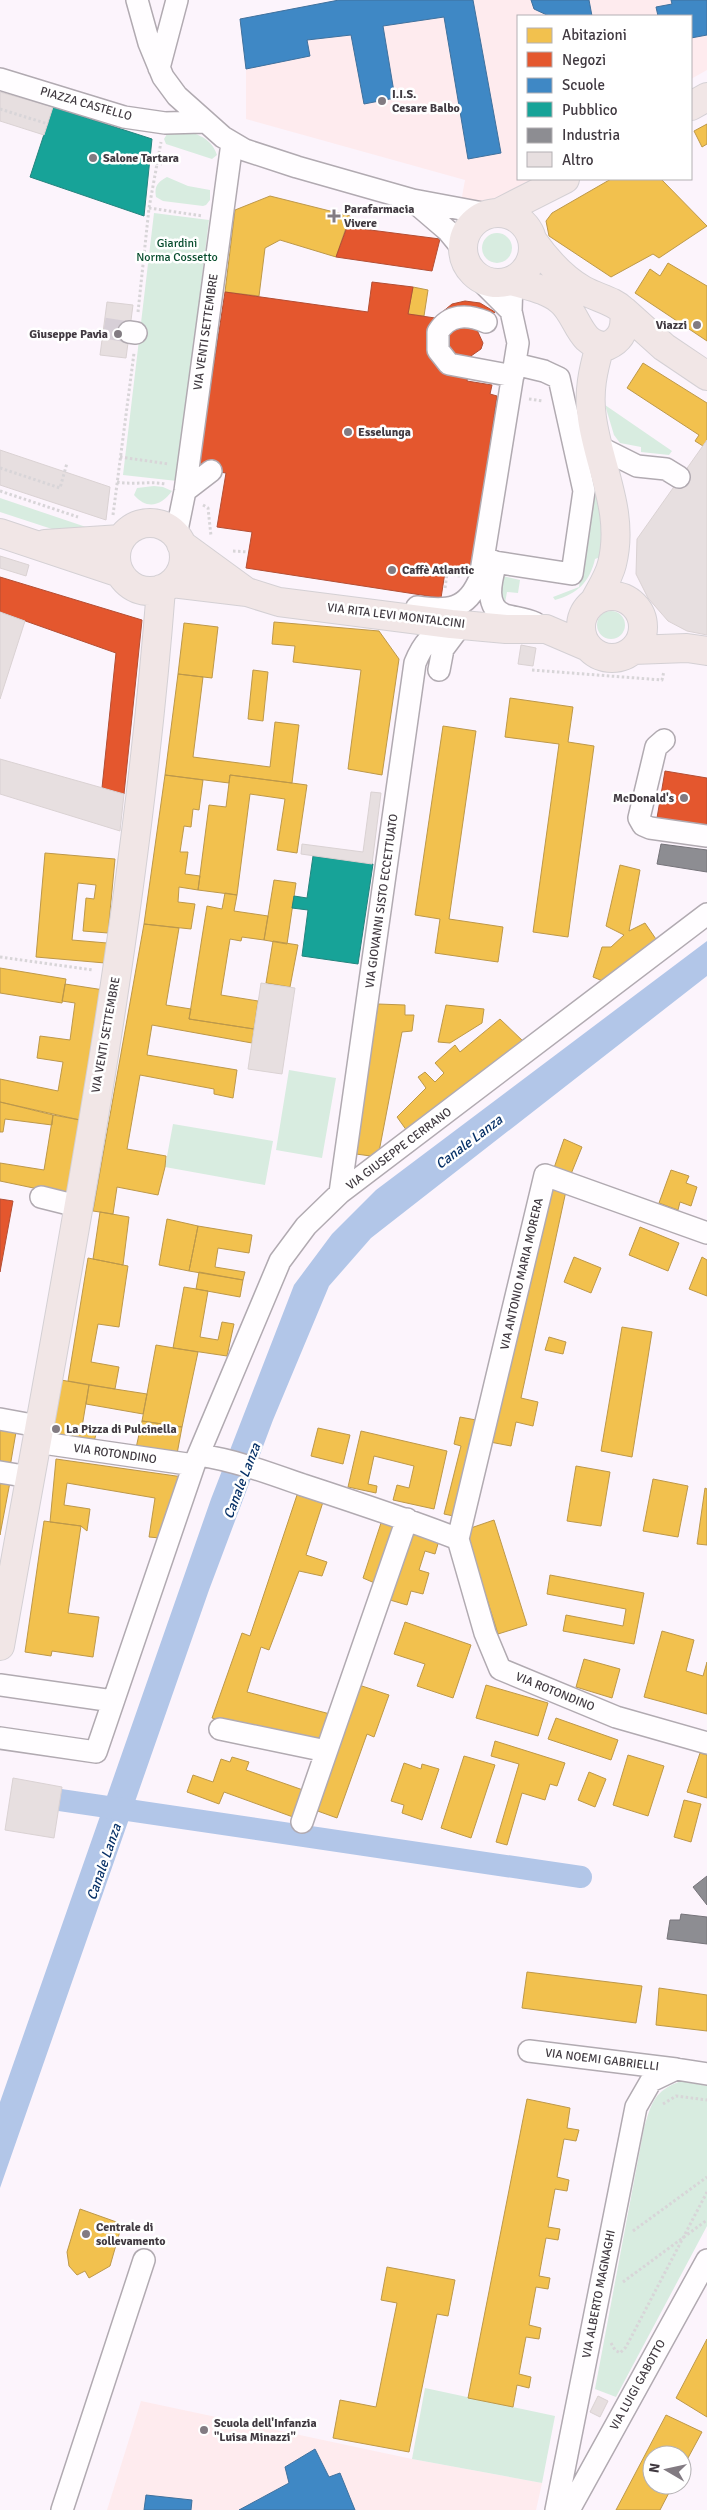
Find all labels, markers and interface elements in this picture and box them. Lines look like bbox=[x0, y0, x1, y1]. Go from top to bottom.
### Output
legend bbox=[517, 15, 692, 180]
text: Abitazioni bbox=[562, 26, 627, 44]
text: Negozi bbox=[562, 51, 606, 69]
text: Scuole bbox=[562, 76, 605, 94]
street label: PIAZZA CASTELLO bbox=[38, 84, 134, 124]
place label: I.I.S. Cesare Balbo bbox=[392, 87, 460, 116]
marker: I.I.S. Cesare Balbo bbox=[376, 95, 388, 107]
text: Pubblico bbox=[562, 101, 618, 119]
text: Industria bbox=[562, 126, 620, 144]
place label: Salone Tartara bbox=[103, 151, 179, 166]
text: Altro bbox=[562, 151, 594, 169]
marker: Salone Tartara bbox=[87, 152, 99, 164]
place label: Parafarmacia Vivere bbox=[344, 202, 414, 231]
marker: Parafarmacia Vivere bbox=[328, 210, 340, 222]
park label: Giardini Norma Cossetto bbox=[136, 236, 218, 265]
street label: VIA VENTI SETTEMBRE bbox=[190, 272, 222, 391]
place label: Viazzi bbox=[656, 318, 687, 333]
marker: Viazzi bbox=[691, 319, 703, 331]
place label: Giuseppe Pavia bbox=[29, 327, 108, 342]
marker: Giuseppe Pavia bbox=[112, 328, 124, 340]
place label: Esselunga bbox=[358, 425, 411, 440]
marker: Esselunga bbox=[342, 426, 354, 438]
place label: Caffè Atlantic bbox=[402, 563, 474, 578]
marker: Caffè Atlantic bbox=[386, 564, 398, 576]
street label: VIA RITA LEVI MONTALCINI bbox=[326, 600, 466, 632]
place label: McDonald's bbox=[613, 791, 675, 806]
marker: McDonald's bbox=[678, 792, 690, 804]
street label: VIA GIOVANNI SISTO ECCETTUATO bbox=[362, 813, 402, 989]
street label: VIA VENTI SETTEMBRE bbox=[88, 976, 124, 1094]
street label: VIA GIUSEPPE CERRANO bbox=[343, 1104, 455, 1194]
water label: Canale Lanza bbox=[432, 1111, 507, 1173]
street label: VIA ANTONIO MARIA MORERA bbox=[497, 1196, 547, 1351]
place label: La Pizza di Pulcinella bbox=[66, 1422, 177, 1437]
marker: La Pizza di Pulcinella bbox=[50, 1423, 62, 1435]
water label: Canale Lanza bbox=[220, 1440, 265, 1521]
street label: VIA ROTONDINO bbox=[72, 1441, 158, 1467]
street label: VIA ROTONDINO bbox=[513, 1669, 597, 1715]
water label: Canale Lanza bbox=[83, 1821, 125, 1902]
street label: VIA NOEMI GABRIELLI bbox=[544, 2046, 660, 2074]
place label: Centrale di sollevamento bbox=[96, 2220, 165, 2249]
marker: Centrale di sollevamento bbox=[80, 2228, 92, 2240]
street label: VIA ALBERTO MAGNAGHI bbox=[579, 2229, 619, 2359]
street label: VIA LUIGI GABOTTO bbox=[607, 2337, 669, 2433]
place label: Scuola dell'Infanzia "Luisa Minazzi" bbox=[214, 2416, 317, 2445]
marker: Scuola dell'Infanzia "Luisa Minazzi" bbox=[198, 2424, 210, 2436]
north arrow bbox=[642, 2445, 692, 2495]
text: N bbox=[645, 2462, 664, 2474]

